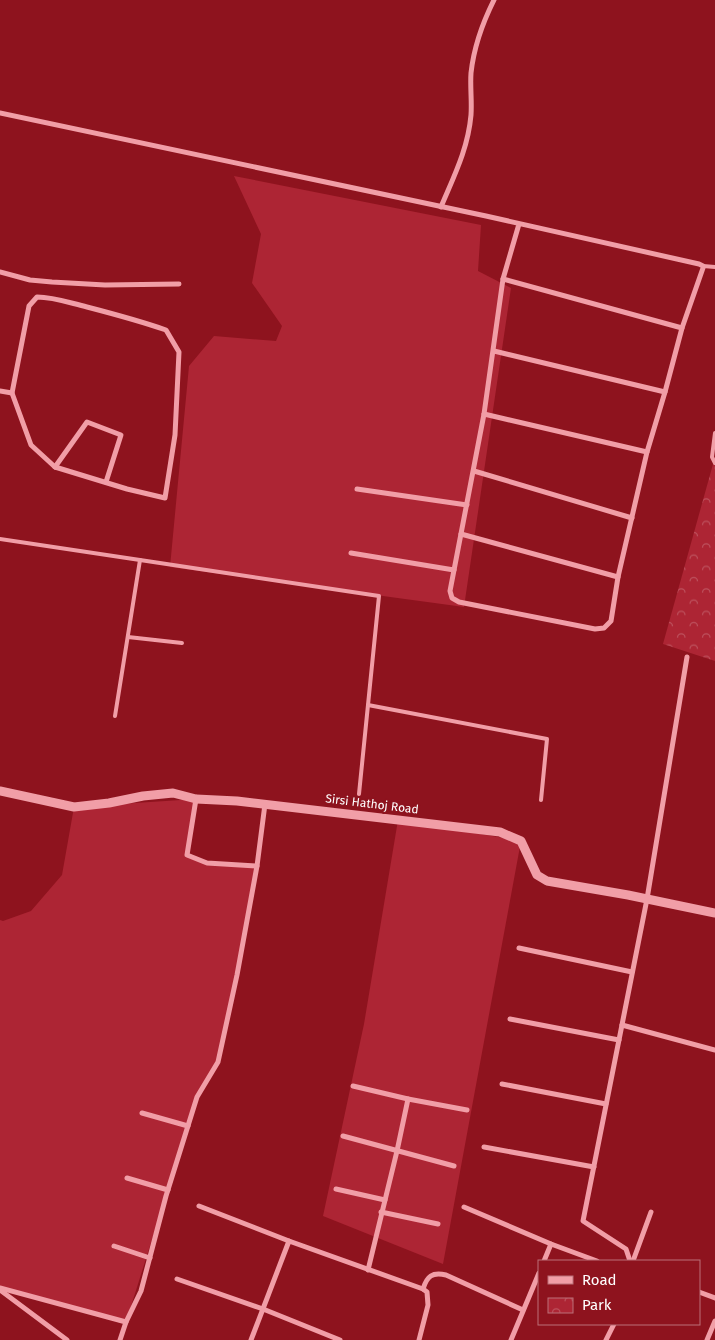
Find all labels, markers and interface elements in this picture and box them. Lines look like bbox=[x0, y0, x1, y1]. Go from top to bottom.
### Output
street label: Sirsi Hathoj Road bbox=[325, 791, 419, 817]
legend bbox=[538, 1260, 700, 1325]
text: Road bbox=[582, 1271, 617, 1289]
text: Park bbox=[582, 1296, 612, 1314]

